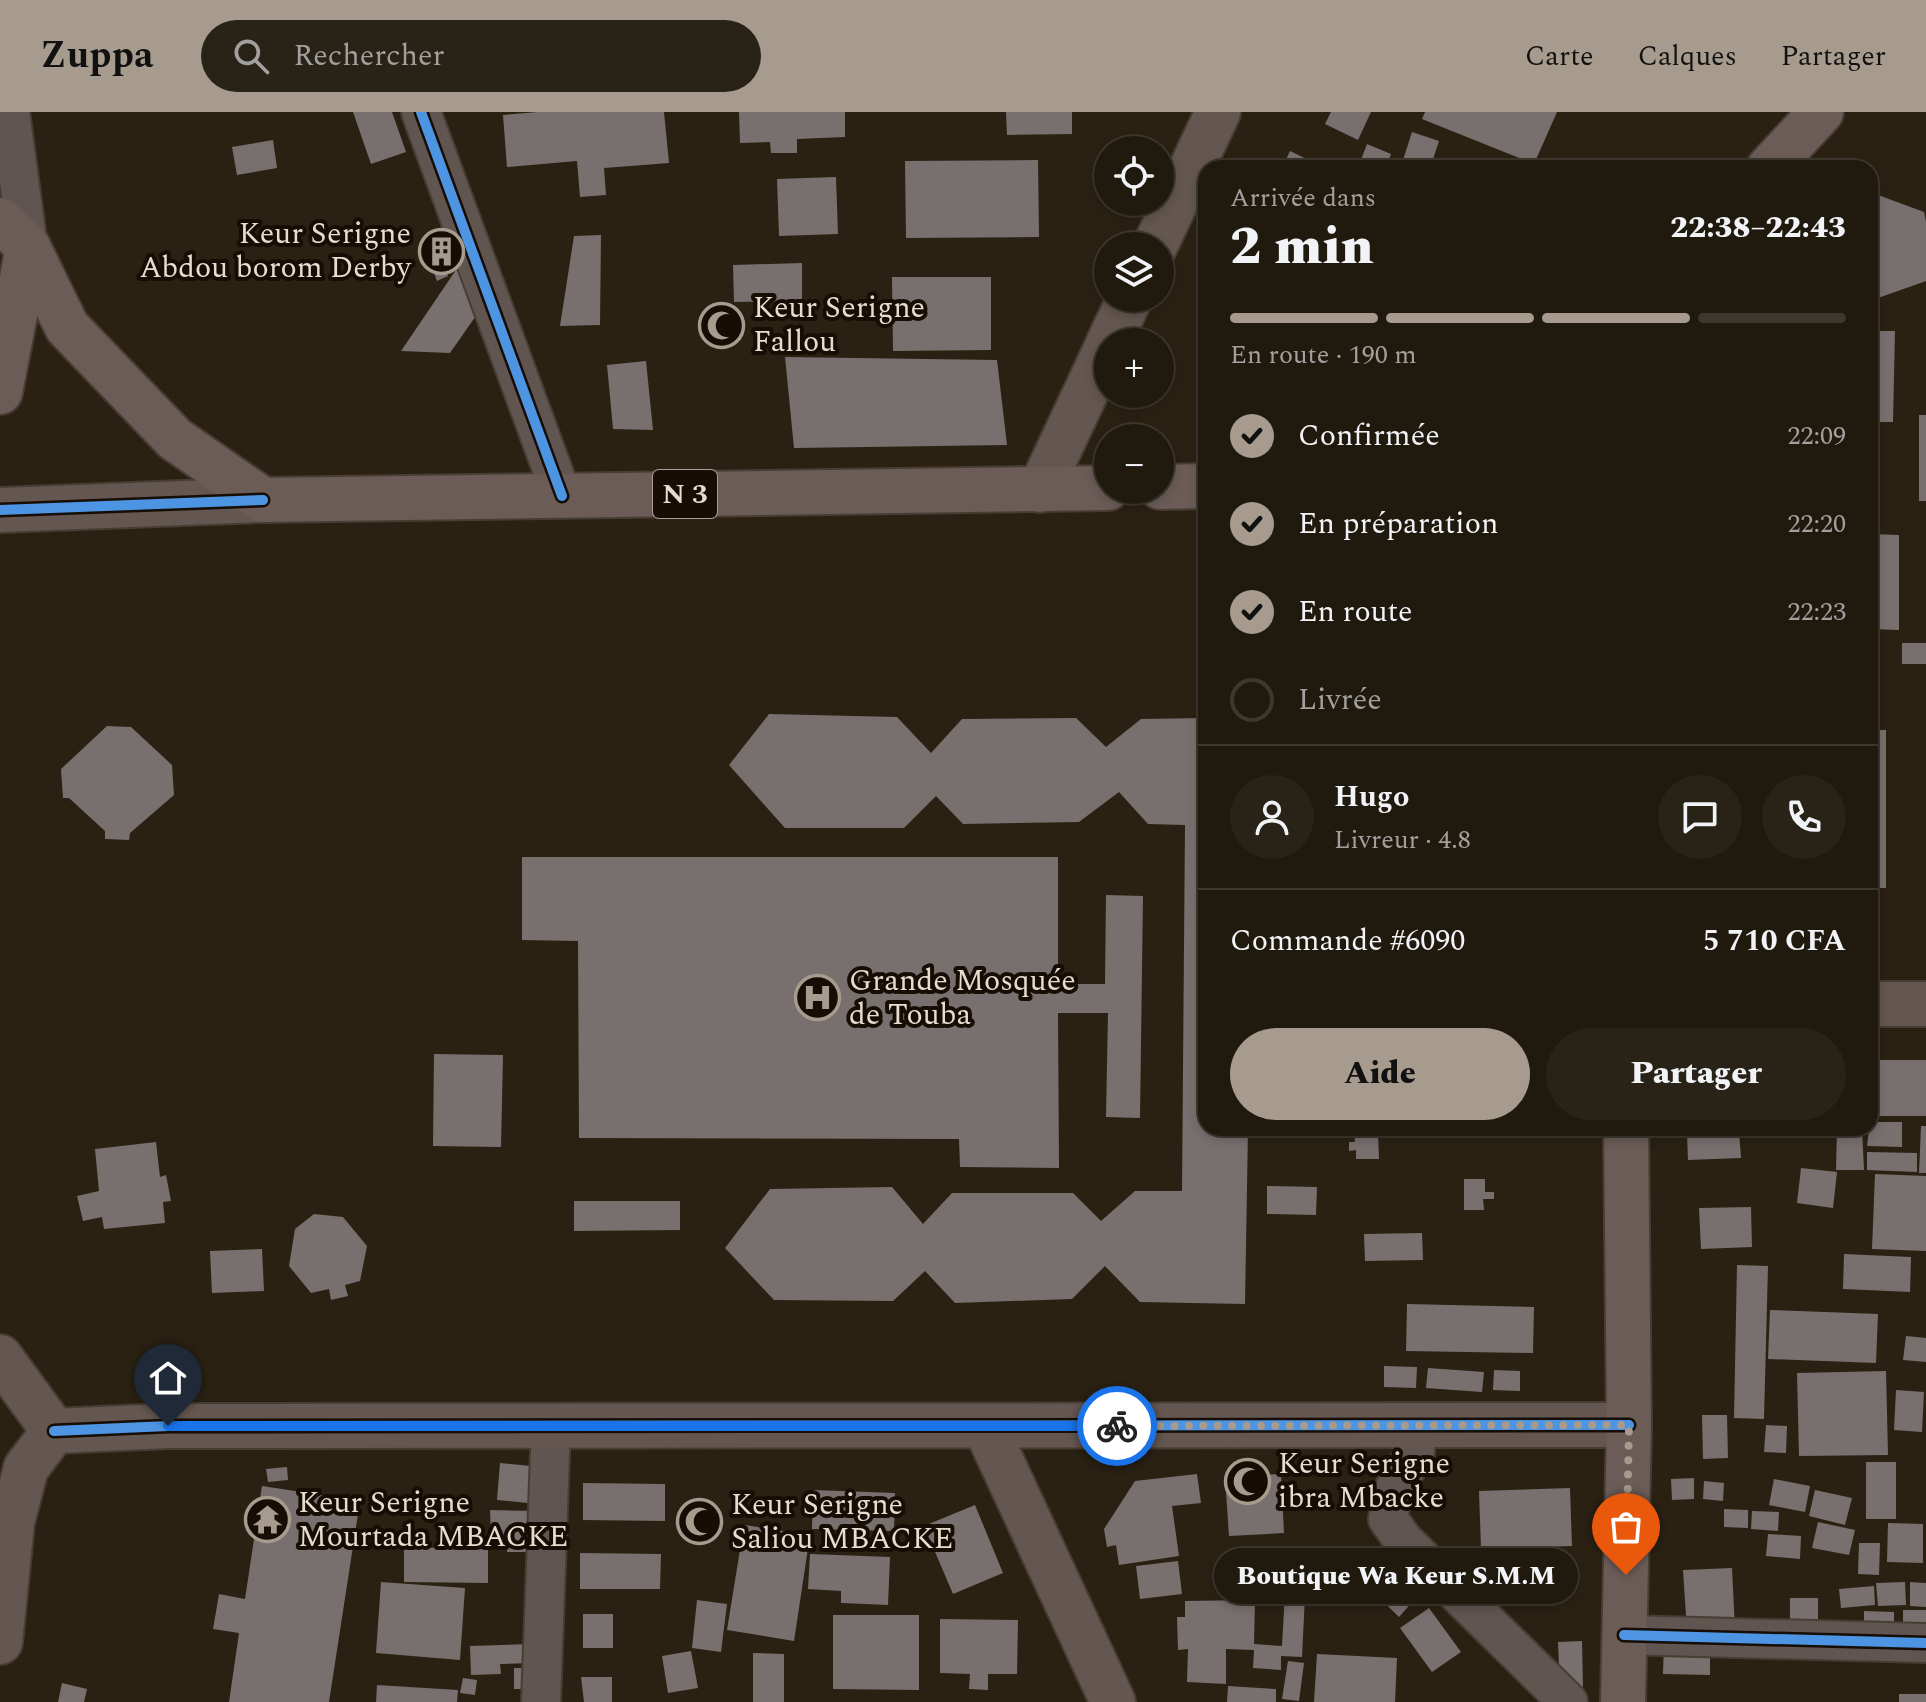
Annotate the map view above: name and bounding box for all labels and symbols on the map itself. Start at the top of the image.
place label: Keur Serigne Abdou borom Derby [139,211,413,291]
building icon: Keur Serigne Abdou borom Derby [418,227,466,275]
place label: Keur Serigne Fallou [753,285,925,365]
mosque icon: Keur Serigne Fallou [698,301,746,349]
road number: N 3 [653,470,717,518]
place label: Grande Mosquée de Touba [849,958,1076,1038]
hospital icon: Grande Mosquée de Touba [794,974,842,1022]
pin [134,1344,202,1426]
courier [1077,1386,1157,1466]
place label: Keur Serigne ibra Mbacke [1278,1441,1450,1521]
mosque icon: Keur Serigne ibra Mbacke [1223,1457,1271,1505]
place label: Keur Serigne Mourtada MBACKE [298,1480,568,1560]
place label: Keur Serigne Saliou MBACKE [731,1482,953,1562]
pin [1592,1493,1660,1575]
temple icon: Keur Serigne Mourtada MBACKE [243,1496,291,1544]
mosque icon: Keur Serigne Saliou MBACKE [676,1498,724,1546]
callout: Boutique Wa Keur S.M.M [1214,1547,1578,1603]

